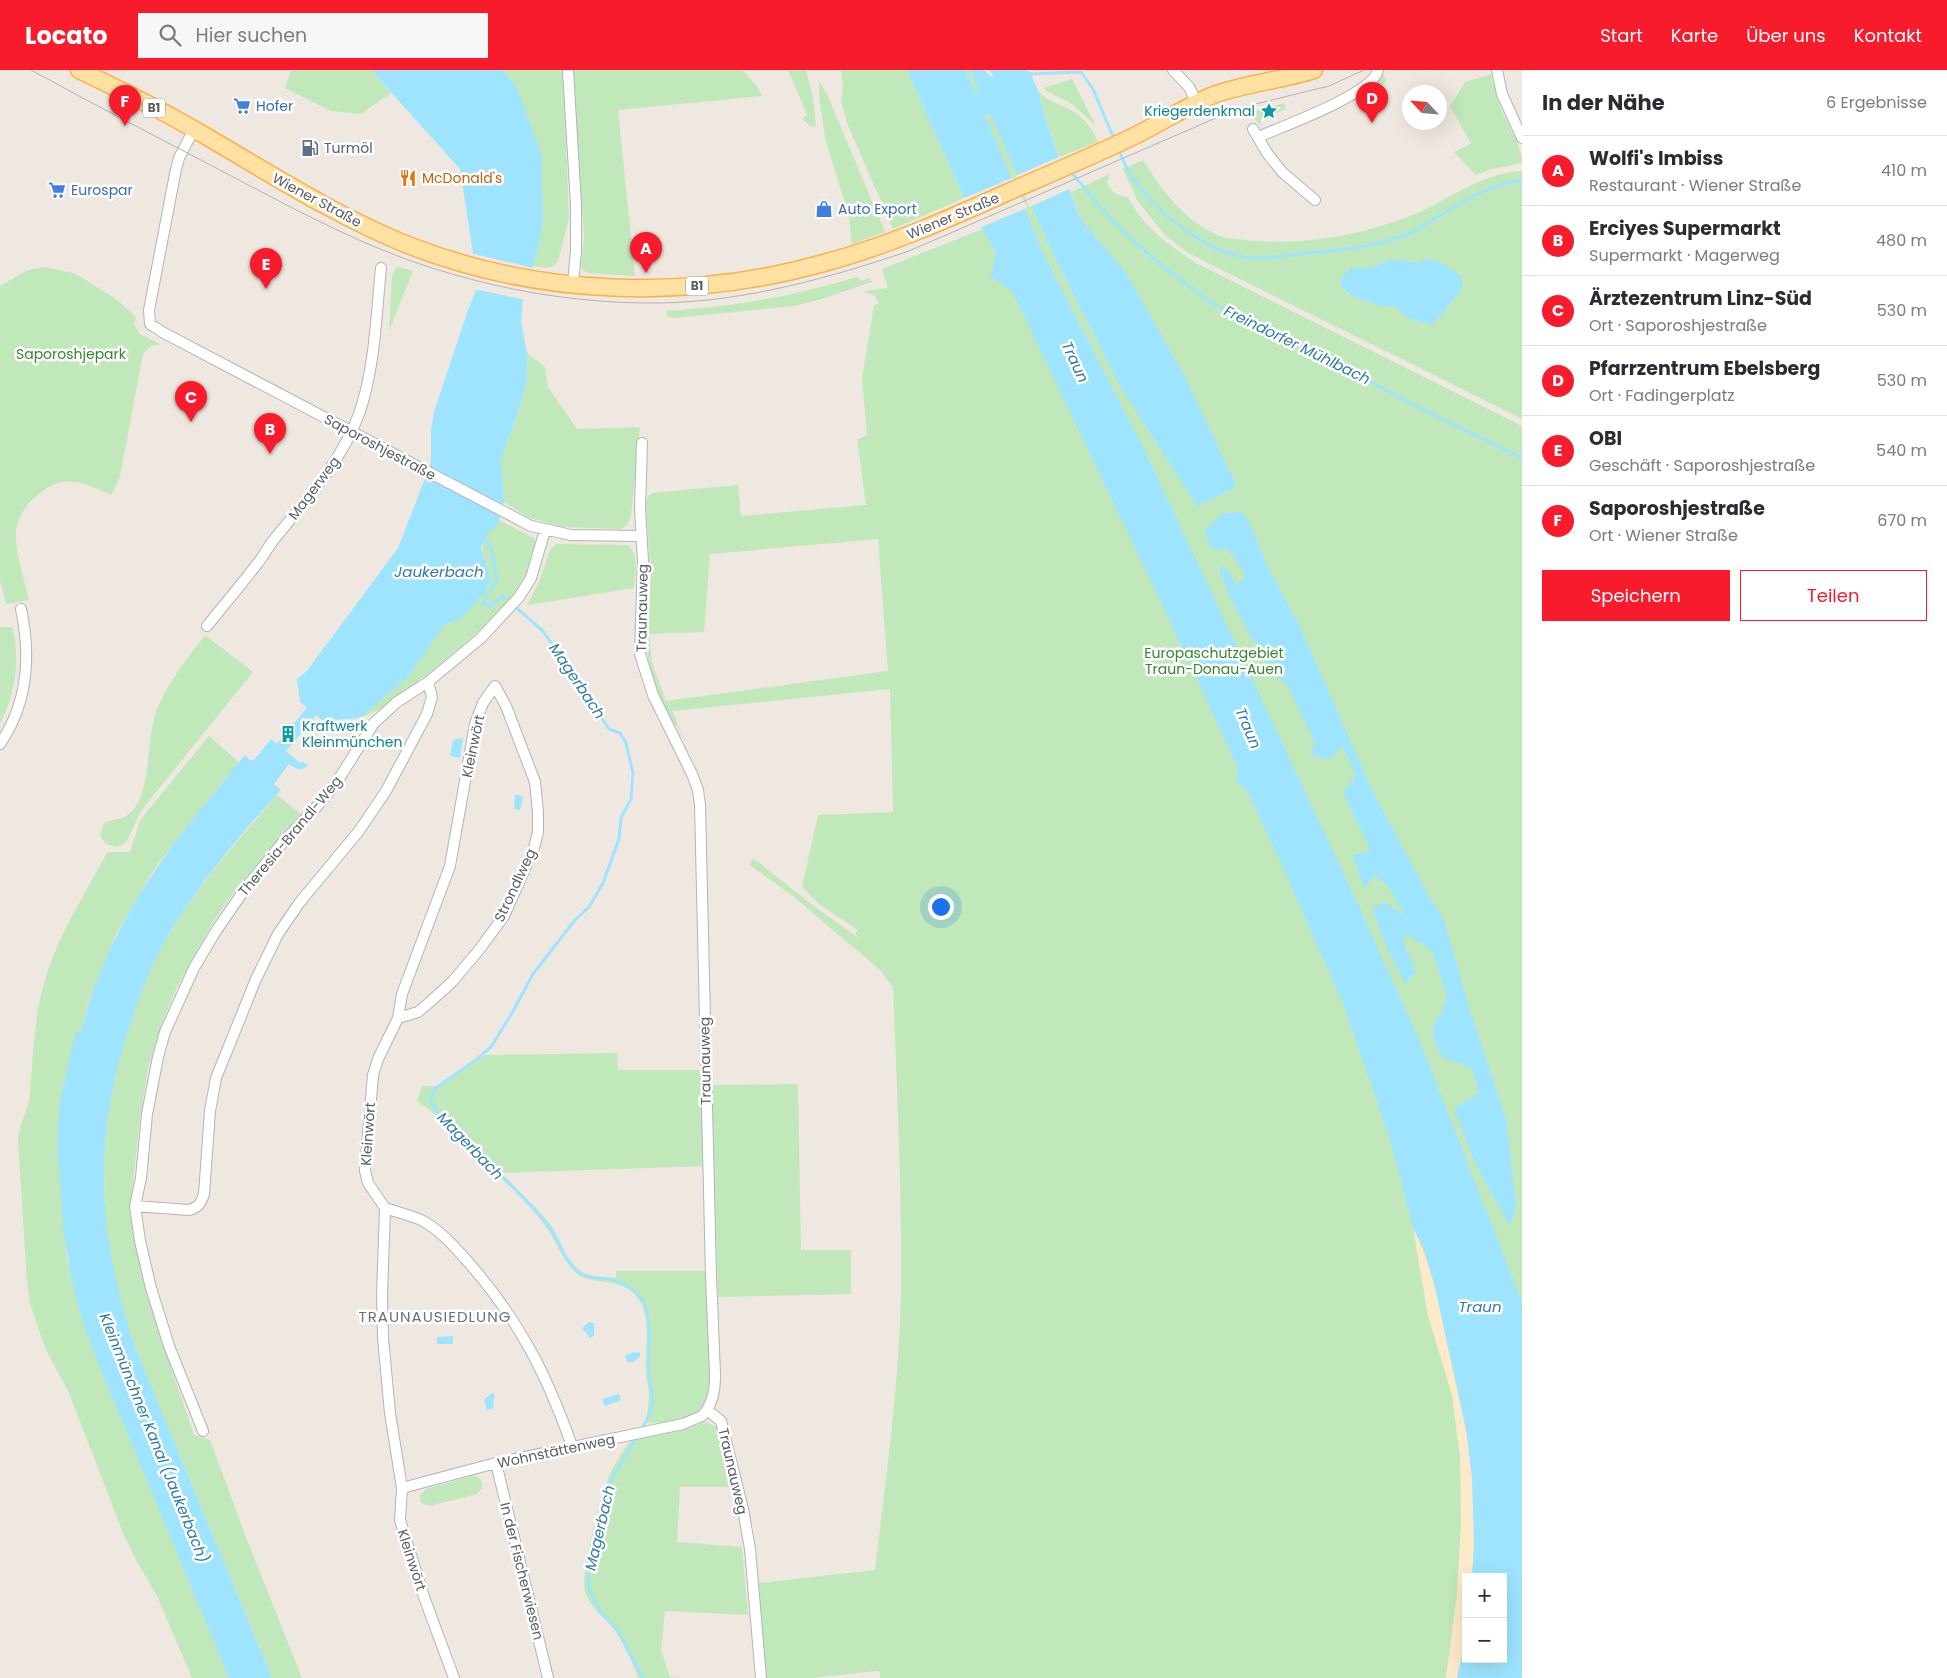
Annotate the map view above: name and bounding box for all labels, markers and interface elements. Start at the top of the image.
search box [138,13,488,58]
text: Locato [25,19,108,52]
icon: search [156,21,184,49]
text: Hier suchen [196,22,307,49]
text: Start [1600,23,1643,48]
text: Karte [1671,23,1718,48]
text: Über uns [1746,23,1826,48]
text: Kontakt [1854,23,1922,48]
pin: D [1356,82,1388,123]
pin: F [109,85,141,126]
north arrow [1402,85,1447,130]
text: In der Nähe [1542,88,1665,117]
text: 6 Ergebnisse [1826,91,1927,114]
supermarket icon: Hofer [232,96,252,116]
place label: Hofer [256,96,293,116]
road number: B1 [143,98,165,118]
place label: Kriegerdenkmal [1144,101,1255,121]
place icon: Kriegerdenkmal [1259,101,1279,121]
fuel station icon: Turmöl [300,138,320,158]
place label: Turmöl [324,138,373,158]
text: Wolfi's Imbiss [1589,145,1723,172]
text: A [1552,159,1564,182]
text: 410 m [1881,159,1927,182]
street label: Wiener Straße [269,168,366,232]
restaurant icon: McDonald's [398,168,418,188]
place label: McDonald's [422,168,502,188]
text: Restaurant · Wiener Straße [1589,174,1801,197]
supermarket icon: Eurospar [47,180,67,200]
place label: Eurospar [71,180,133,200]
street label: Wiener Straße [904,187,1003,244]
shop icon: Auto Export [814,199,834,219]
place label: Auto Export [838,199,917,219]
text: Erciyes Supermarkt [1589,215,1781,242]
text: B [1553,229,1563,252]
text: 480 m [1876,229,1927,252]
pin: A [630,232,662,273]
text: Supermarkt · Magerweg [1589,244,1780,267]
pin: E [250,248,282,289]
road number: B1 [686,277,708,296]
text: Ärztezentrum Linz-Süd [1589,285,1812,312]
text: C [1552,299,1564,322]
text: 530 m [1877,299,1927,322]
water label: Freindorfer Mühlbach [1221,300,1374,389]
text: Ort · Saporoshjestraße [1589,314,1767,337]
water label: Traun [1057,338,1094,386]
park label: Saporoshjepark [16,344,127,364]
text: Pfarrzentrum Ebelsberg [1589,355,1820,382]
text: D [1552,369,1564,392]
text: 530 m [1877,369,1927,392]
pin: C [175,381,207,422]
text: Ort · Fadingerplatz [1589,384,1735,407]
street label: Saporoshjestraße [321,409,440,485]
pin: B [254,413,286,454]
text: OBI [1589,425,1622,452]
text: E [1554,439,1562,462]
text: 540 m [1876,439,1927,462]
street label: Magerweg [284,452,344,524]
text: Geschäft · Saporoshjestraße [1589,454,1815,477]
text: Saporoshjestraße [1589,495,1765,522]
text: F [1554,509,1562,532]
text: 670 m [1877,509,1927,532]
text: Ort · Wiener Straße [1589,524,1738,547]
water label: Jaukerbach [394,561,484,582]
street label: Traunauweg [631,564,653,652]
button: Speichern [1542,570,1730,621]
button: Teilen [1740,570,1927,621]
water label: Magerbach [544,639,610,723]
park label: Europaschutzgebiet Traun-Donau-Auen [1144,643,1284,679]
water label: Traun [1230,704,1267,752]
street label: Kleinwört [457,713,489,779]
place label: Kraftwerk Kleinmünchen [302,716,402,752]
building icon: Kraftwerk Kleinmünchen [278,724,298,744]
street label: Theresia-Brandl-Weg [234,771,346,901]
street label: Strondlweg [489,845,541,925]
your location [928,894,954,920]
street label: Traunauweg [694,1017,716,1105]
street label: Kleinwört [356,1102,380,1166]
water label: Magerbach [433,1107,508,1184]
water label: Traun [1458,1296,1502,1317]
district label: TRAUNAUSIEDLUNG [359,1306,511,1327]
water label: Kleinmünchner Kanal (Jaukerbach) [95,1310,214,1566]
street label: Traunauweg [713,1426,753,1516]
street label: Wohnstättenweg [495,1429,617,1473]
water label: Magerbach [579,1483,620,1573]
street label: In der Fischerwiesen [495,1500,549,1642]
street label: Kleinwört [393,1527,431,1593]
map controls [1462,1573,1507,1663]
button: + [1462,1573,1507,1618]
button: − [1462,1618,1507,1663]

